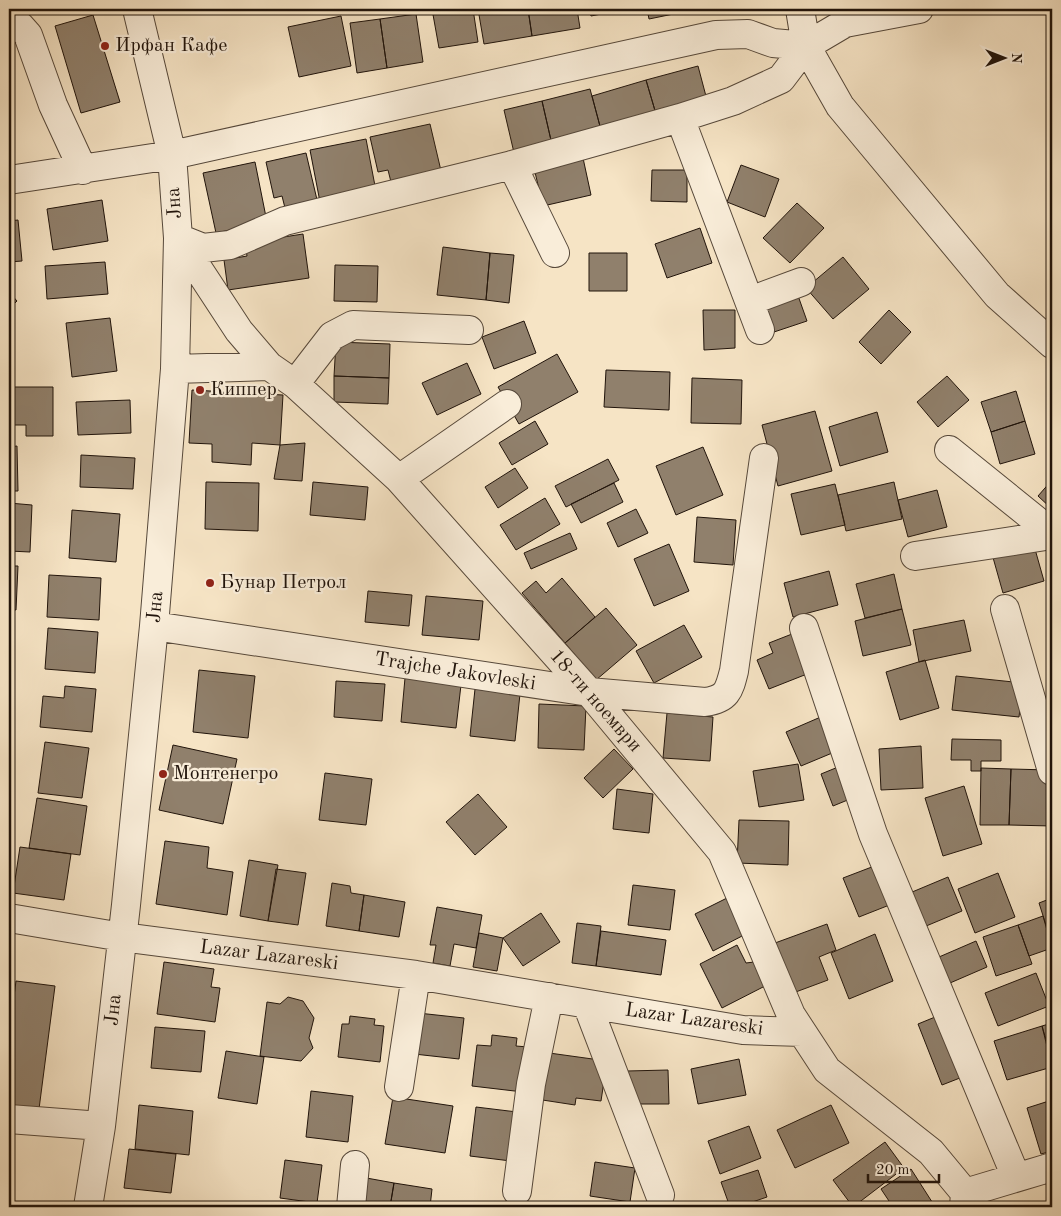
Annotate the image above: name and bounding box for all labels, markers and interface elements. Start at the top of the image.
north arrow [978,32,1028,82]
place label: Ирфан Кафе [115,36,227,56]
marker: Ирфан Кафе [99,40,111,52]
text: N [1009,53,1023,64]
street label: Јна [164,186,186,219]
place label: Киппер [210,380,277,400]
marker: Киппер [194,384,206,396]
place label: Бунар Петрол [220,573,346,593]
marker: Бунар Петрол [204,577,216,589]
street label: Јна [145,590,167,624]
street label: 18-ти ноември [545,646,645,756]
street label: Trajche Jakovleski [373,649,537,695]
place label: Монтенегро [173,764,278,784]
marker: Монтенегро [157,768,169,780]
street label: Lazar Lazareski [198,938,340,974]
street label: Јна [102,993,126,1027]
street label: Lazar Lazareski [623,1000,765,1040]
scale bar [868,1151,940,1183]
text: 20 m [876,1163,910,1178]

